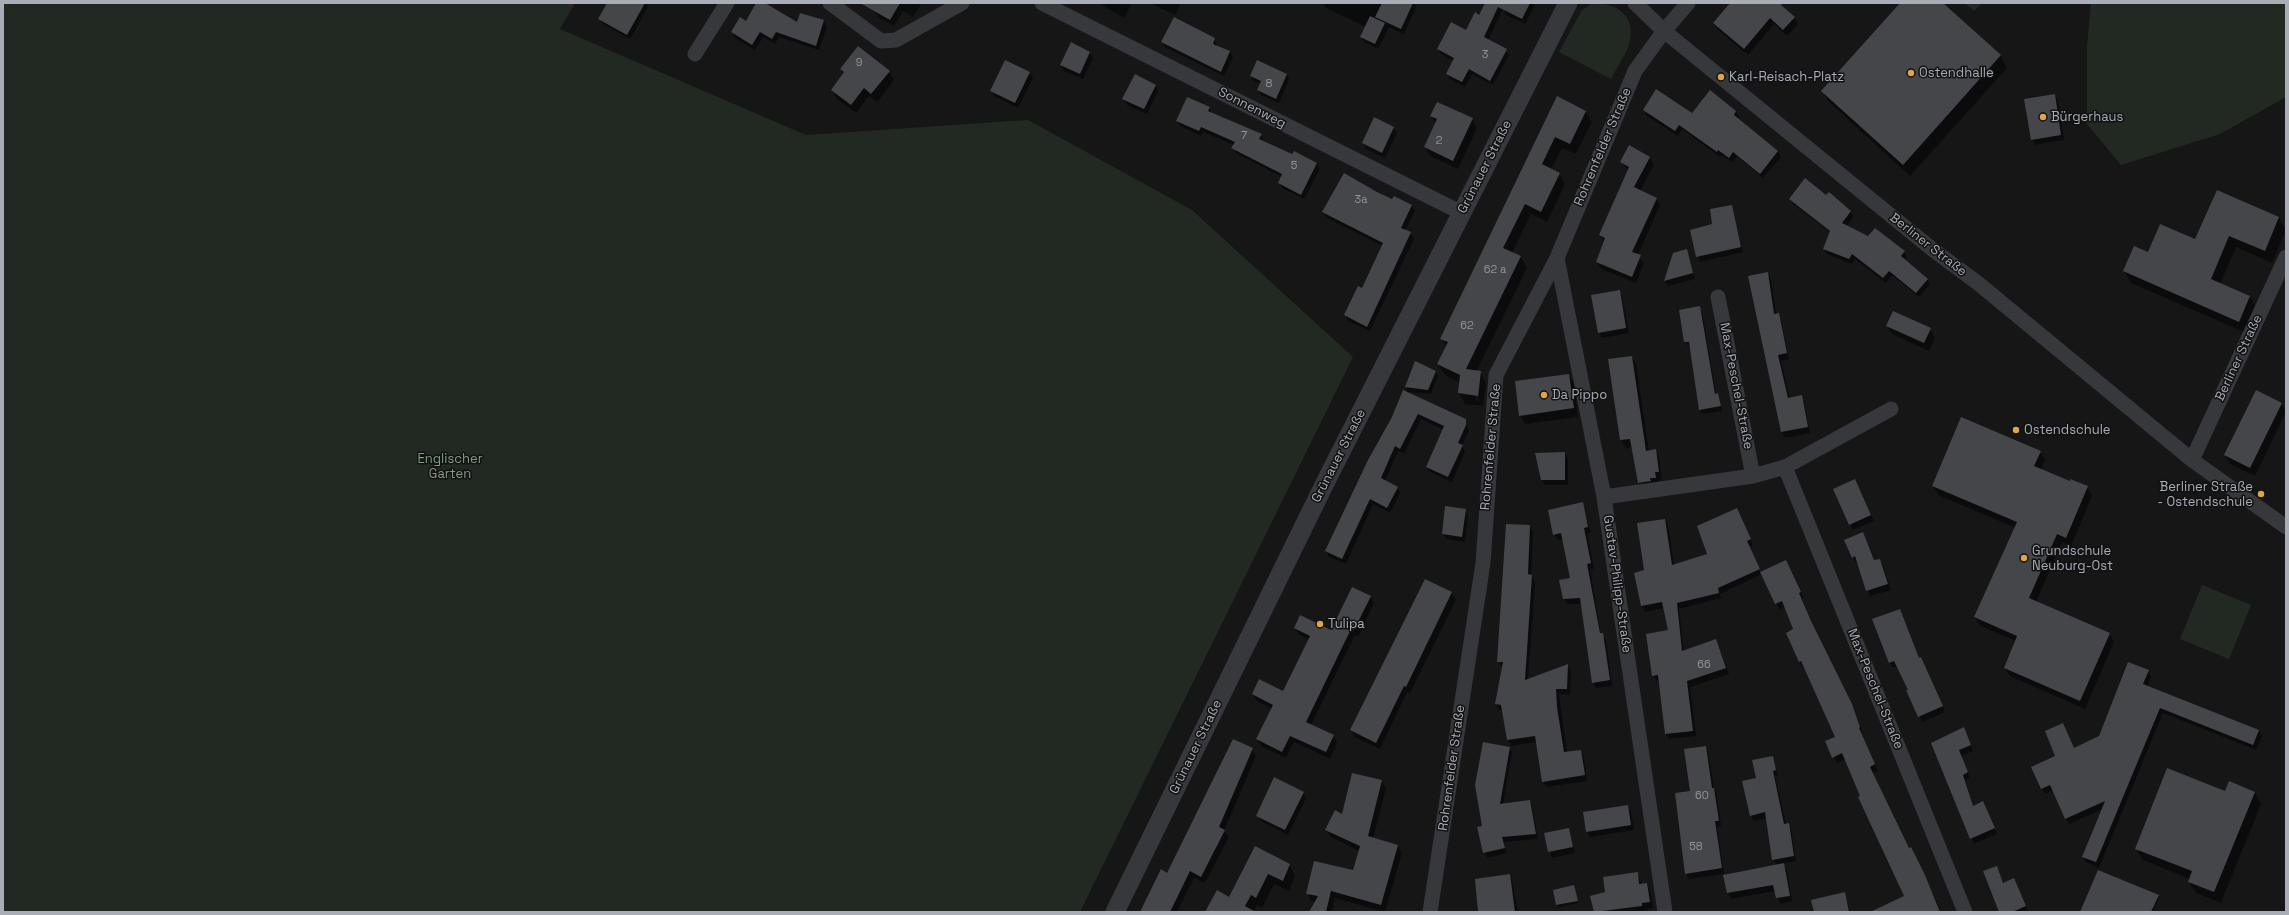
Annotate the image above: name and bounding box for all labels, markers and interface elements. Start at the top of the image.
house number: 3 [1482,48,1488,62]
house number: 9 [856,56,862,70]
place label: Ostendhalle [1919,65,1994,81]
marker: Ostendhalle [1906,68,1916,78]
place label: Karl-Reisach-Platz [1729,69,1844,85]
marker: Karl-Reisach-Platz [1716,72,1726,82]
house number: 8 [1266,77,1272,91]
street label: Sonnenweg [1216,84,1288,132]
street label: Rohrenfelder Straße [1571,86,1635,208]
place label: Bürgerhaus [2051,109,2123,125]
marker: Bürgerhaus [2038,112,2048,122]
street label: Grünauer Straße [1455,118,1515,216]
house number: 7 [1241,129,1247,143]
house number: 2 [1436,134,1442,148]
house number: 5 [1291,159,1297,173]
house number: 3a [1355,193,1367,207]
street label: Berliner Straße [1886,210,1970,280]
house number: 62 a [1484,263,1506,277]
street label: Berliner Straße [2212,312,2266,404]
house number: 62 [1460,319,1474,333]
street label: Max-Peschel-Straße [1716,321,1756,451]
street label: Rohrenfelder Straße [1478,383,1504,511]
place label: Da Pippo [1552,387,1607,403]
marker: Da Pippo [1539,390,1549,400]
street label: Grünauer Straße [1309,407,1369,505]
place label: Ostendschule [2024,422,2111,438]
marker: Ostendschule [2011,425,2021,435]
park label: Englischer Garten [417,451,483,482]
place label: Berliner Straße - Ostendschule [2157,479,2253,510]
marker: Berliner Straße - Ostendschule [2256,489,2266,499]
street label: Gustav-Philipp-Straße [1600,514,1634,654]
place label: Grundschule Neuburg-Ost [2032,543,2113,574]
marker: Grundschule Neuburg-Ost [2019,553,2029,563]
place label: Tulipa [1328,616,1365,632]
marker: Tulipa [1315,619,1325,629]
street label: Max-Peschel-Straße [1844,627,1906,751]
house number: 66 [1697,658,1711,672]
street label: Grünauer Straße [1167,697,1225,797]
street label: Rohrenfelder Straße [1435,704,1469,832]
house number: 60 [1695,789,1709,803]
house number: 58 [1689,840,1703,854]

